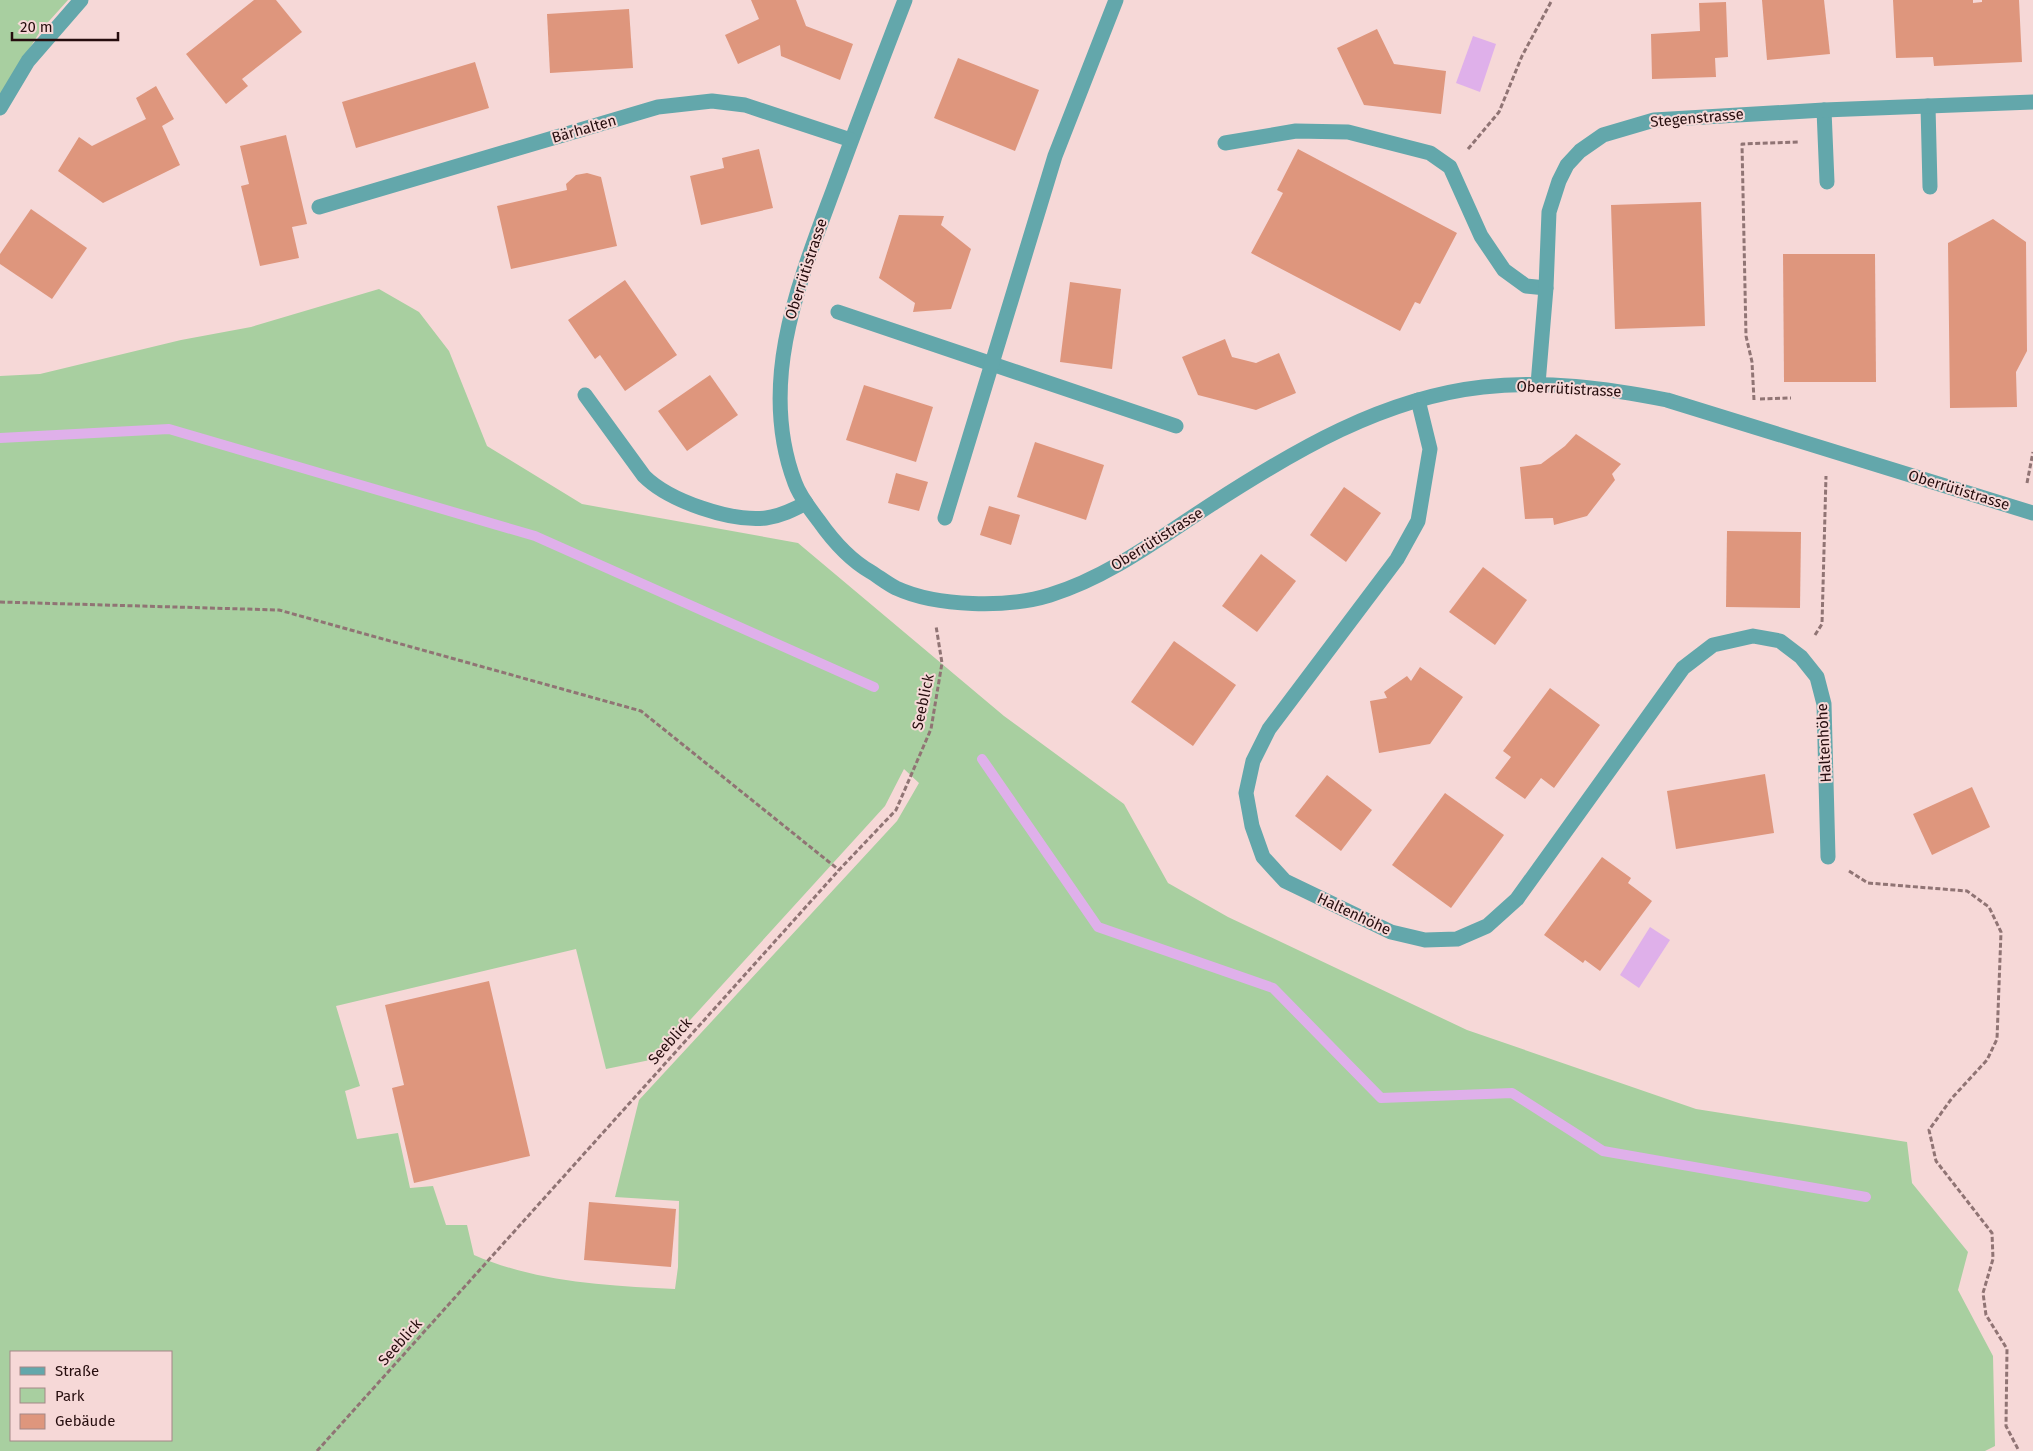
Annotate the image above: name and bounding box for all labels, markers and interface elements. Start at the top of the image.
scale bar [12,10,119,42]
text: 20 m [20,18,53,36]
street label: Stegenstrasse [1649,105,1745,131]
street label: Bärhalten [550,111,618,147]
street label: Oberrütistrasse [781,216,831,322]
street label: Oberrütistrasse [1516,377,1622,401]
street label: Oberrütistrasse [1906,466,2012,514]
street label: Oberrütistrasse [1108,504,1206,574]
street label: Seeblick [908,672,938,732]
street label: Haltenhöhe [1813,703,1835,783]
street label: Haltenhöhe [1314,889,1394,939]
street label: Seeblick [644,1014,696,1068]
street label: Seeblick [374,1315,426,1369]
legend [10,1351,172,1441]
text: Straße [55,1362,99,1380]
text: Park [55,1387,85,1405]
text: Gebäude [55,1412,115,1430]

